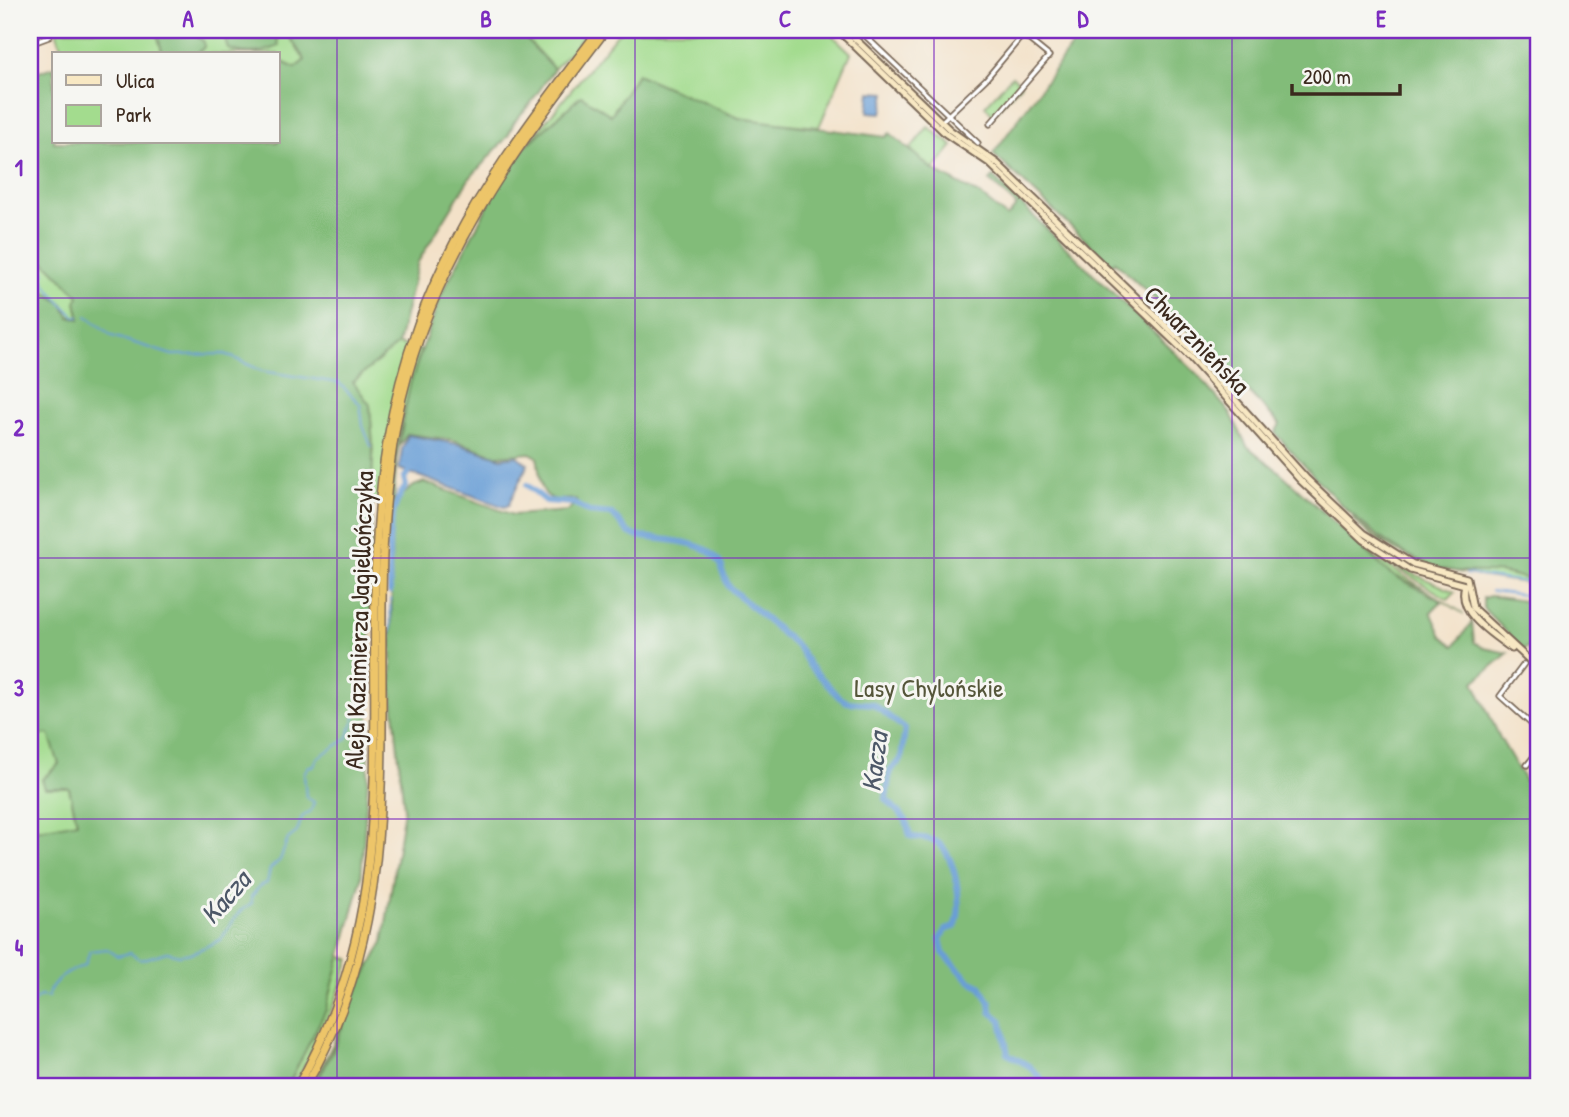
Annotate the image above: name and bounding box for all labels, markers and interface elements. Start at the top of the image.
text: A [182,3,194,34]
text: B [480,3,492,34]
text: C [779,3,791,34]
text: D [1078,3,1090,34]
text: E [1376,3,1387,34]
legend [52,52,280,144]
scale bar [1292,52,1401,96]
text: 200 m [1303,62,1351,91]
text: Ulica [116,66,154,95]
text: Park [116,100,151,129]
text: 1 [15,152,23,183]
street label: Chwarznieńska [1136,277,1258,402]
text: 2 [14,412,25,443]
street label: Aleja Kazimierza Jagiellończyka [336,470,381,770]
park label: Lasy Chylońskie [854,670,1004,705]
text: 3 [14,672,24,703]
water label: Kacza [852,727,897,794]
water label: Kacza [191,860,261,932]
text: 4 [15,932,24,963]

